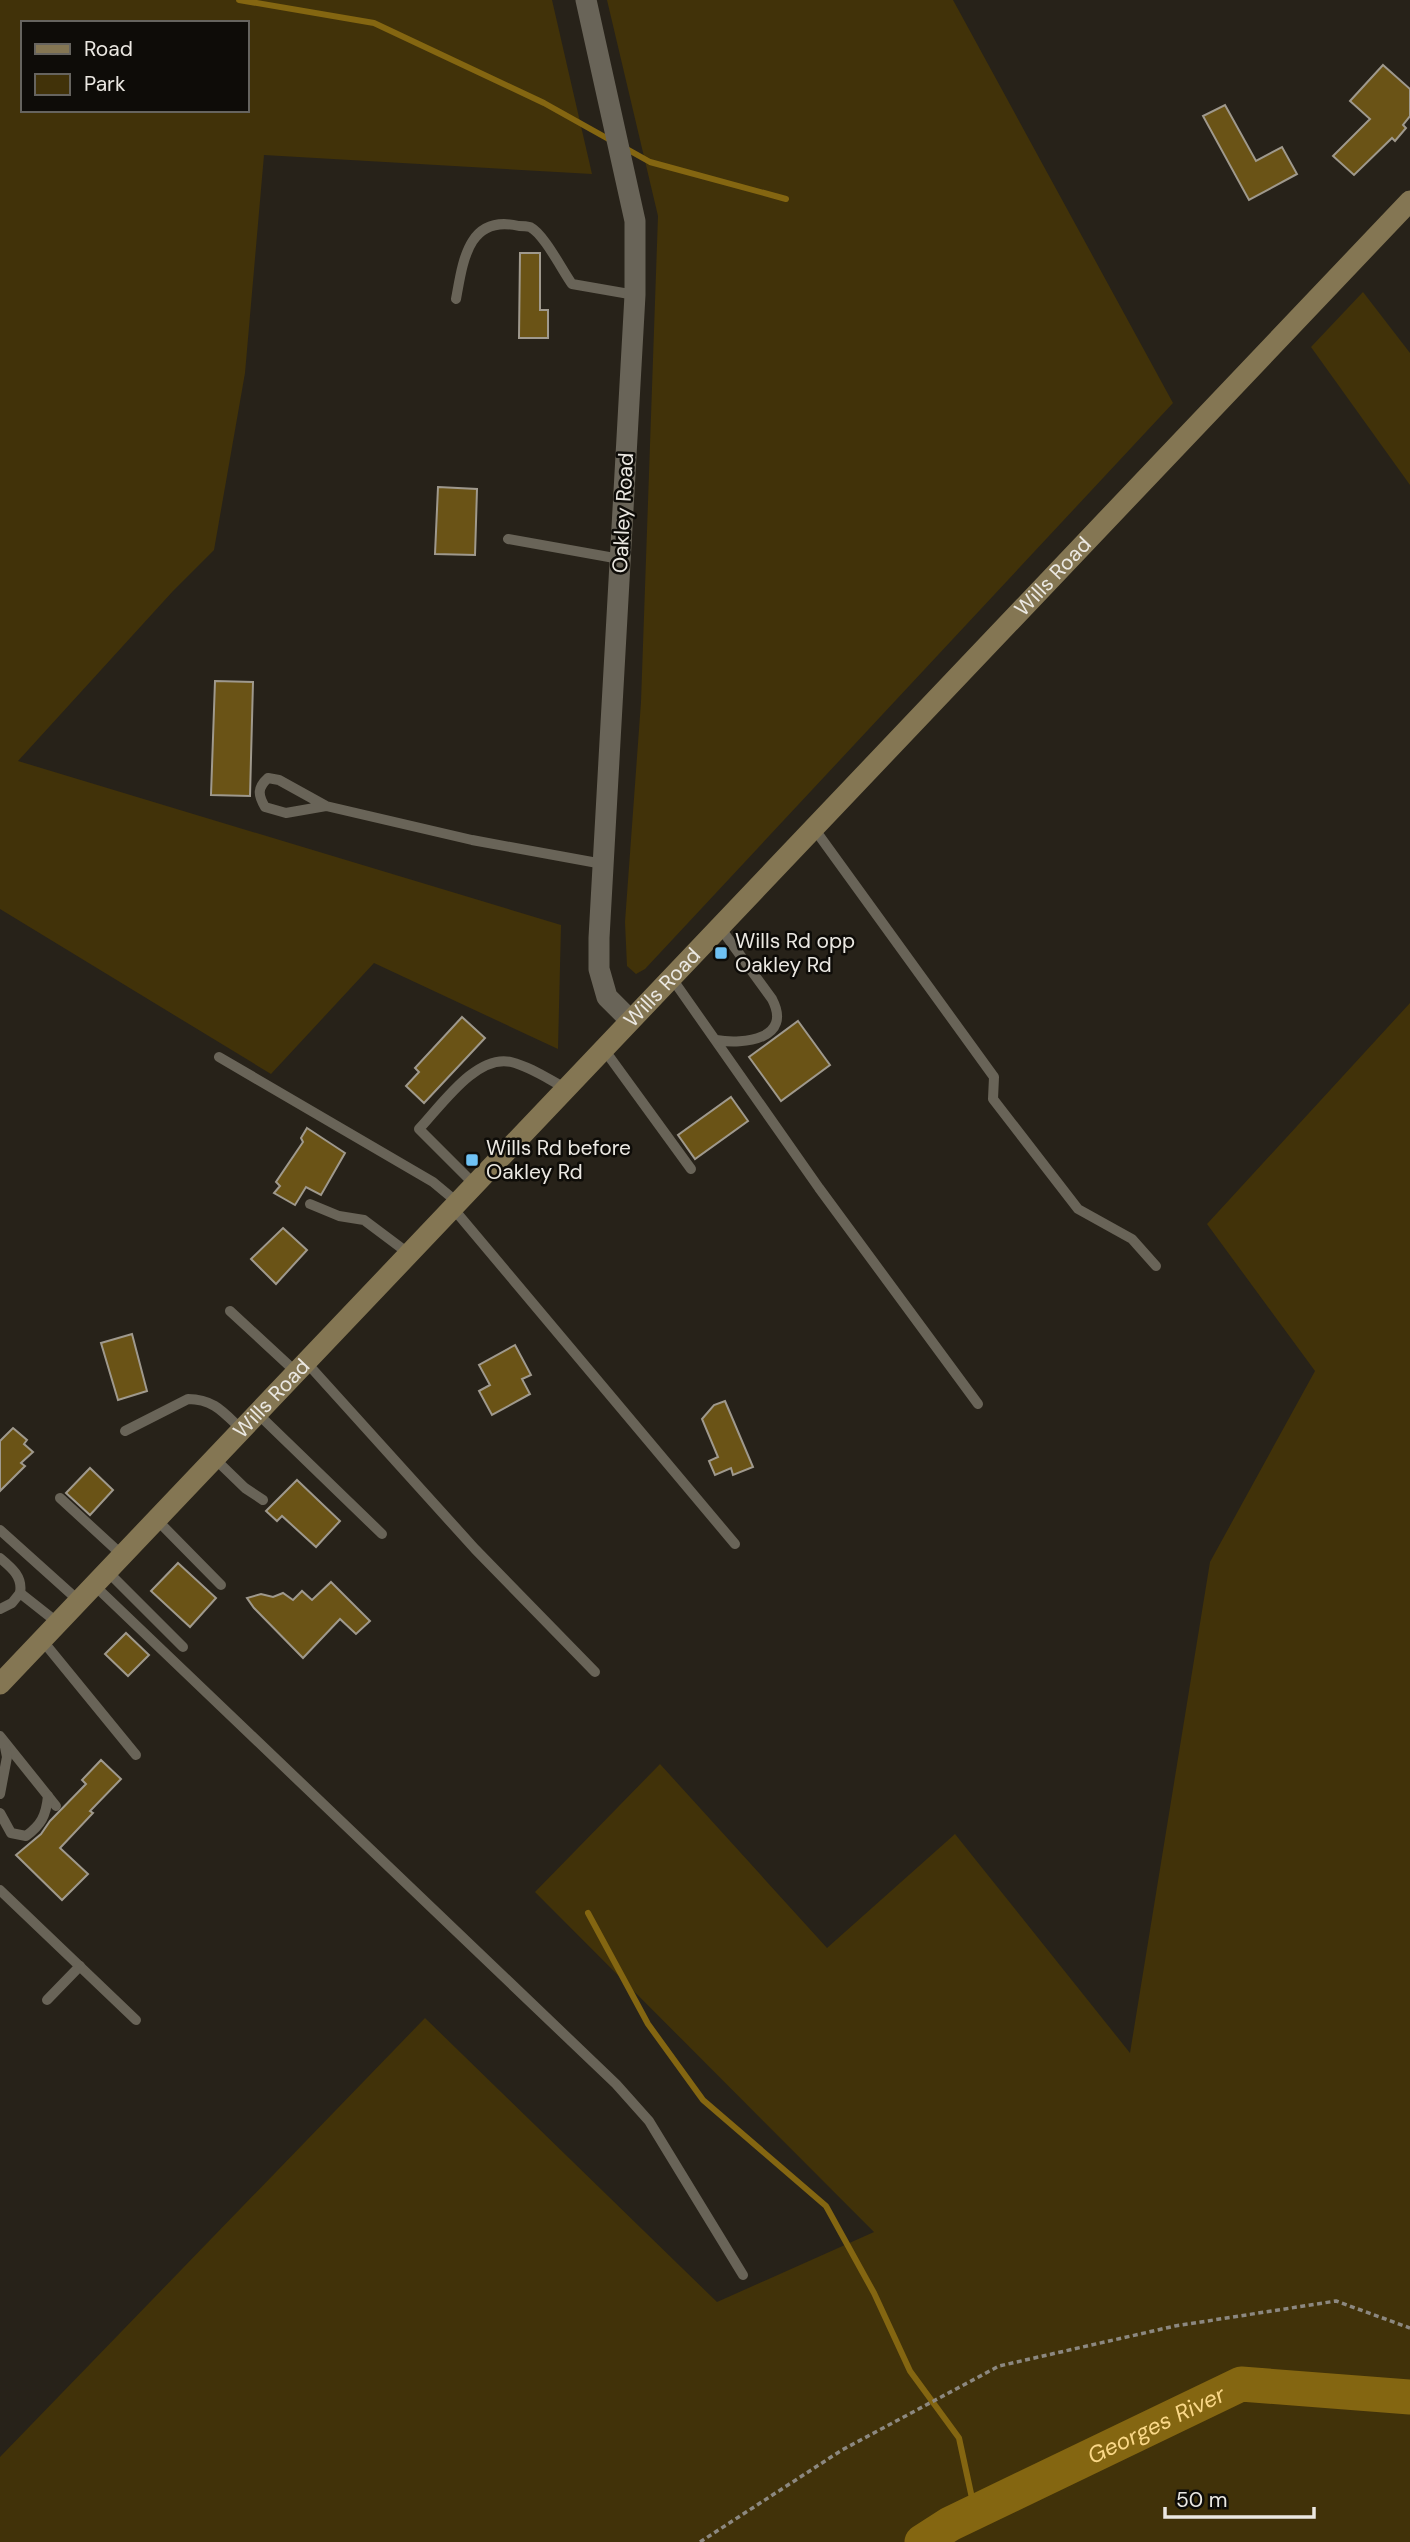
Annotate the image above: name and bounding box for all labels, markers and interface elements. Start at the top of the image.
legend [21,21,248,112]
text: Road [84,35,133,63]
text: Park [84,70,126,98]
street label: Oakley Road [606,452,640,574]
street label: Wills Road [1008,531,1097,622]
place label: Wills Rd opp Oakley Rd [735,927,855,979]
street label: Wills Road [618,942,707,1033]
marker: Wills Rd opp Oakley Rd [713,945,729,961]
place label: Wills Rd before Oakley Rd [486,1134,631,1186]
marker: Wills Rd before Oakley Rd [464,1152,480,1168]
street label: Wills Road [227,1353,316,1444]
water label: Georges River [1082,2378,1231,2471]
scale bar [1165,2476,1314,2520]
text: 50 m [1176,2486,1227,2514]

